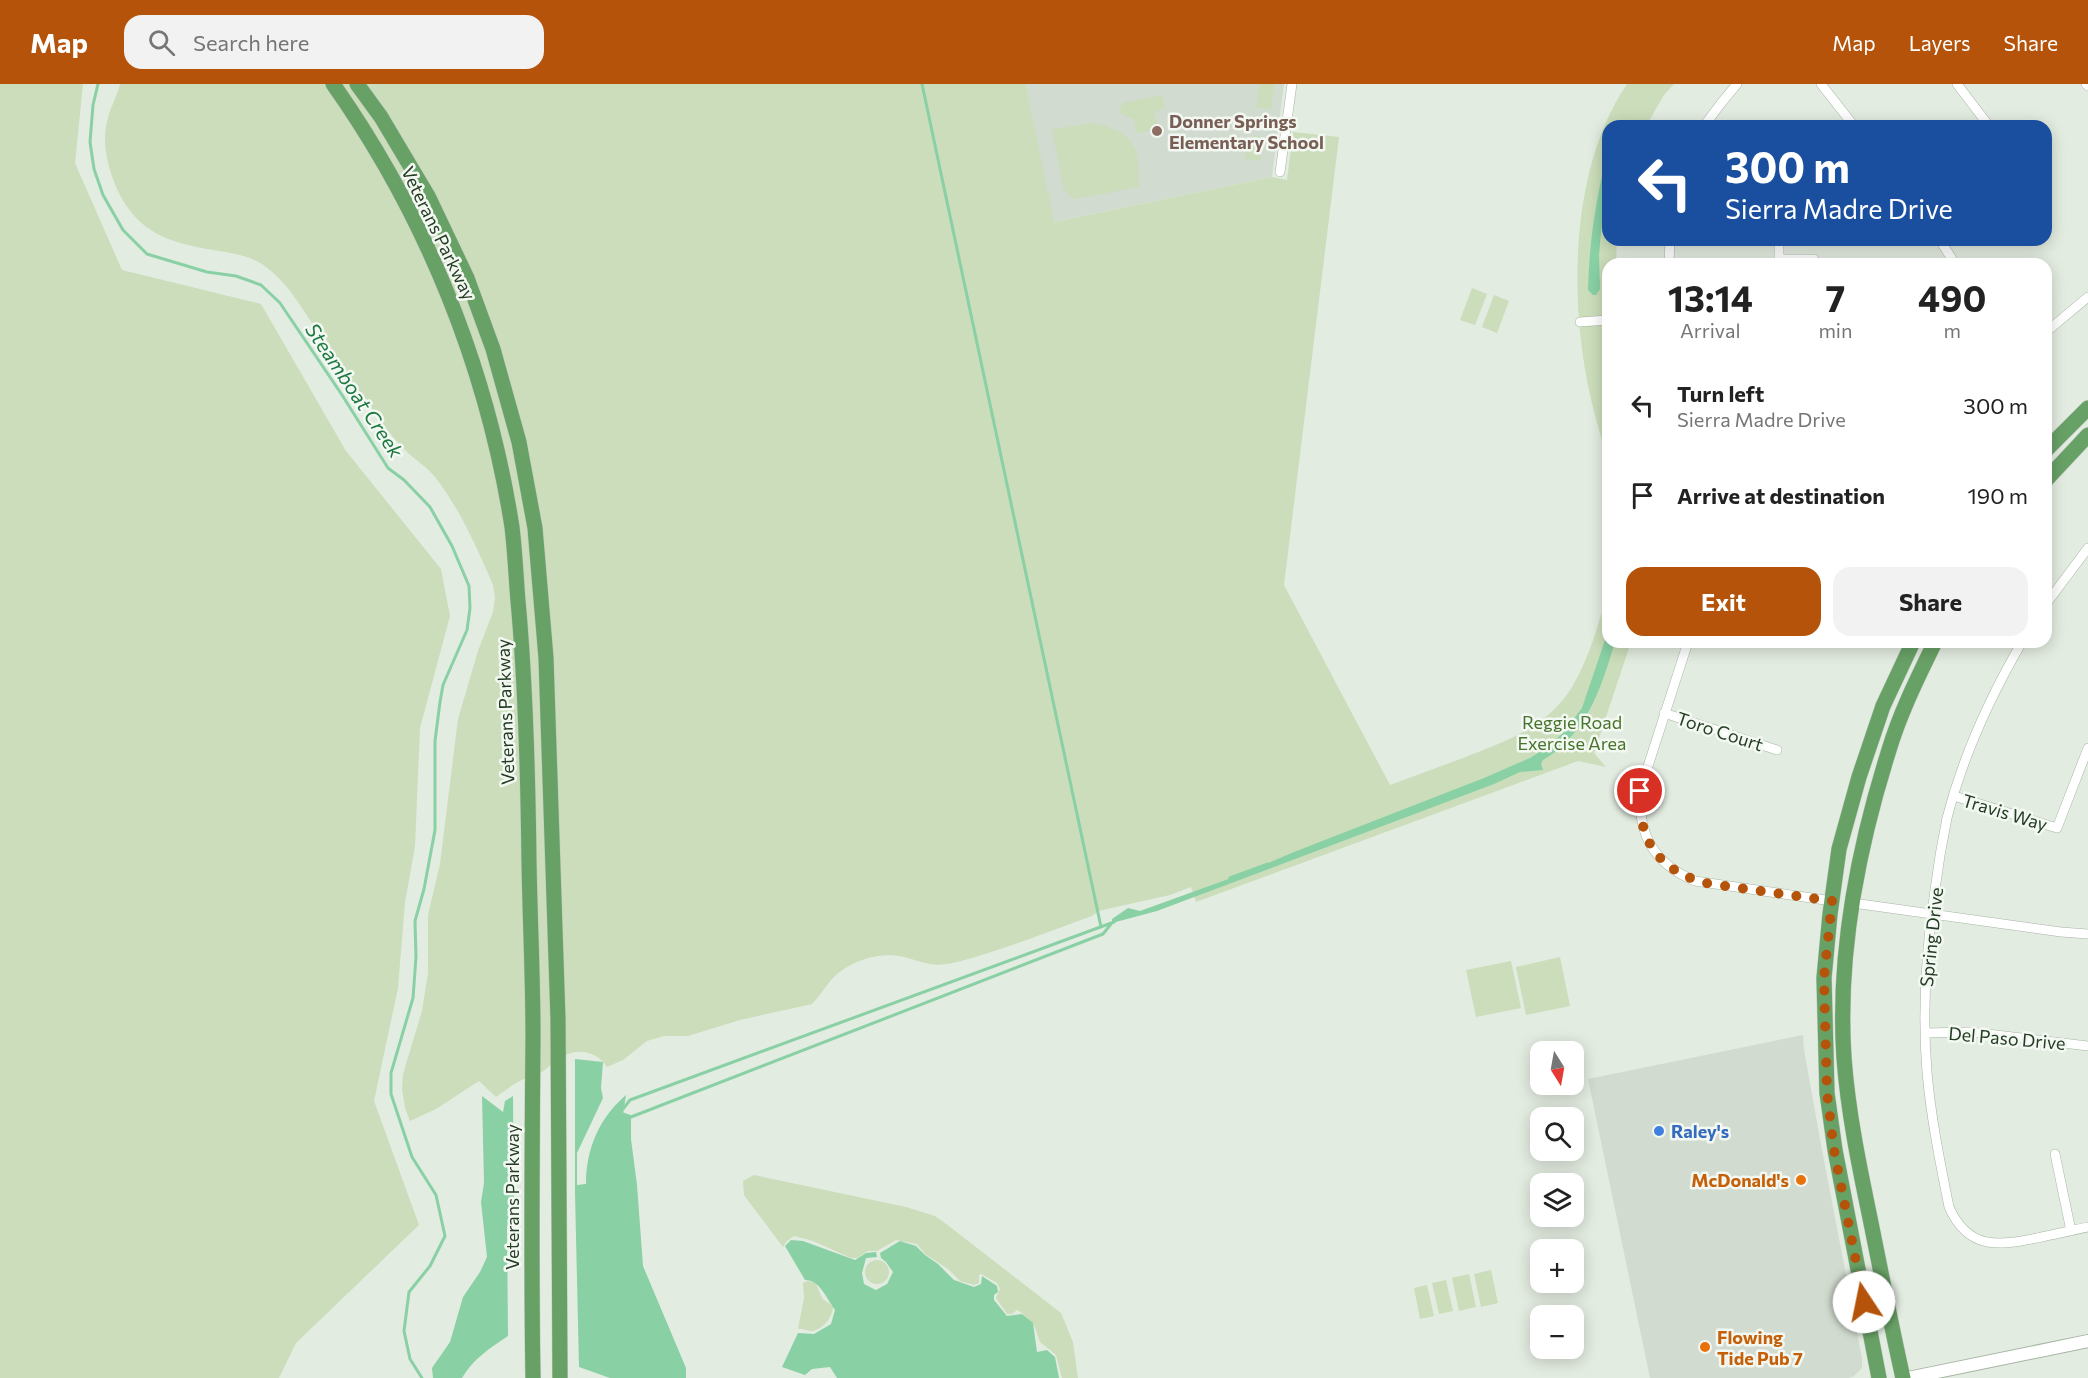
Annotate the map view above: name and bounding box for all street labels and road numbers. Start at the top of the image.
street label: Veterans Parkway [397,163,481,303]
street label: Veterans Parkway [491,639,519,785]
street label: Toro Court [1674,707,1766,755]
street label: Travis Way [1960,789,2050,835]
street label: Spring Drive [1915,886,1947,988]
street label: Del Paso Drive [1948,1022,2066,1054]
street label: Veterans Parkway [501,1124,523,1270]

